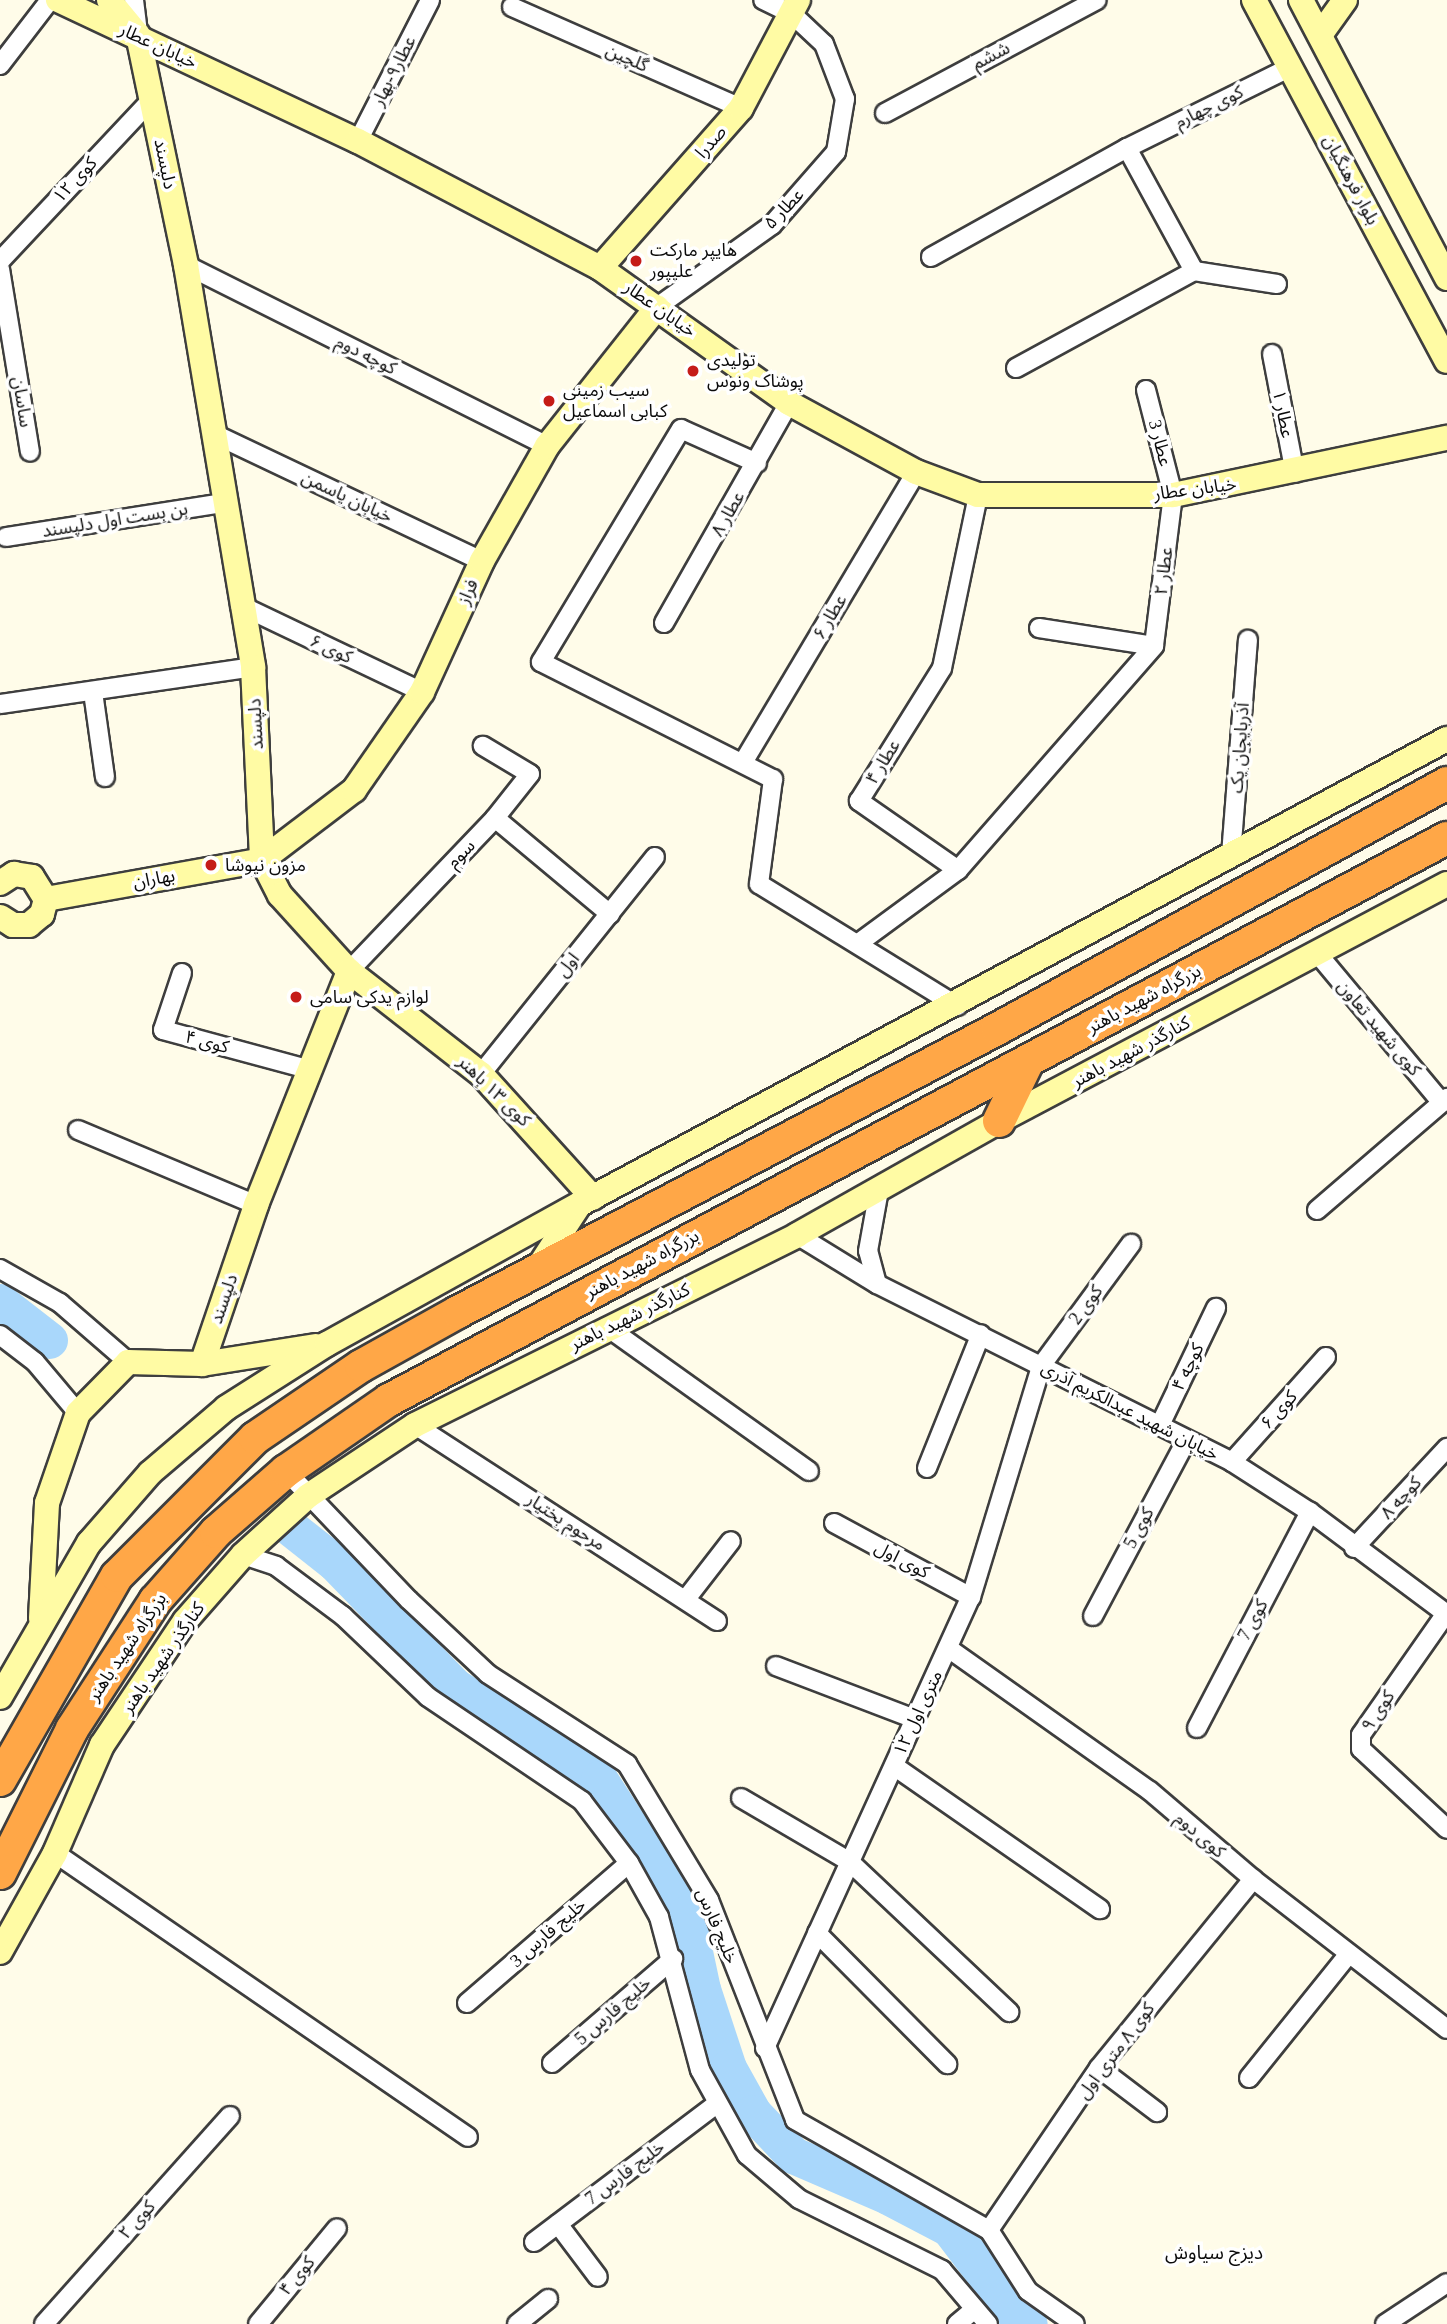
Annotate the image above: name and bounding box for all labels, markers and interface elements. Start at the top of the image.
street label: خیابان عطار [116,19,200,73]
street label: عطار۹-بهار [367,32,421,110]
street label: ششم [968,37,1014,75]
street label: گلچین [602,39,652,77]
street label: کوی چهارم [1171,81,1247,133]
street label: صدرا [691,121,731,163]
street label: بلوار فرهنگیان [1318,131,1384,229]
street label: دلپسند [149,137,181,191]
street label: کوی ۱۲ [48,153,102,207]
street label: عطار ۵ [759,184,809,234]
place label: هایپر مارکت علیپور [650,240,737,282]
marker: هایپر مارکت علیپور [628,253,644,269]
street label: خیابان عطار [620,276,700,342]
street label: کوچه دوم [332,331,400,379]
place label: تولیدی پوشاک ونوس [707,350,804,392]
marker: تولیدی پوشاک ونوس [685,363,701,379]
street label: ساسان [7,375,37,429]
place label: سیب زمینی کبابی اسماعیل [563,380,667,422]
street label: عطار ۱ [1268,388,1298,440]
marker: سیب زمینی کبابی اسماعیل [541,393,557,409]
street label: عطار 3 [1144,417,1176,469]
street label: خیابان یاسمن [298,467,396,527]
street label: خیابان عطار [1152,473,1238,505]
street label: عطار ۸ [707,488,749,540]
street label: بن بست اول دلپسند [41,498,189,542]
street label: عطار ۲ [1150,546,1178,596]
street label: فراز [453,576,483,608]
street label: عطار ۶ [808,591,852,643]
street label: کوی ۶ [306,630,356,668]
street label: دلپسند [244,698,268,750]
street label: آذربایجان یک [1226,702,1254,794]
street label: عطار ۴ [861,736,905,788]
street label: سوم [442,835,480,873]
place label: مزون نیوشا [225,854,306,876]
marker: مزون نیوشا [203,857,219,873]
street label: بهاران [131,865,177,893]
street label: اول [552,949,584,981]
street label: بزرگراه شهید باهنر [1083,960,1205,1038]
street label: کوی شهید تعاون [1333,976,1425,1080]
place label: لوازم یدکی سامی [310,986,429,1008]
marker: لوازم یدکی سامی [288,989,304,1005]
street label: کنارگذر شهید باهنر [1068,1012,1194,1092]
street label: کوی ۴ [183,1026,231,1058]
street label: کوی ۱۳ باهنر [453,1051,535,1131]
street label: بزرگراه شهید باهنر [581,1225,703,1303]
street label: دلپسند [205,1271,243,1327]
street label: کنارگذر شهید باهنر [567,1279,693,1355]
street label: کوی 2 [1065,1281,1107,1329]
street label: کوچه ۴ [1167,1340,1209,1394]
street label: خیابان شهید عبدالکریم آذری [1038,1357,1222,1465]
street label: کوی ۶ [1256,1386,1302,1434]
street label: کوچه ۸ [1376,1472,1426,1524]
street label: مرحوم بختیار [522,1489,610,1555]
street label: کوی 5 [1119,1504,1159,1552]
street label: کوی اول [871,1537,933,1583]
street label: بزرگراه شهید باهنر [83,1589,171,1705]
street label: کوی 7 [1233,1596,1273,1644]
street label: کنارگذر شهید باهنر [117,1598,209,1718]
street label: ۱۲ متری اول [889,1667,947,1759]
street label: کوی ۹ [1357,1687,1399,1735]
street label: کوی دوم [1170,1807,1230,1863]
street label: خلیج فارس [691,1885,743,1967]
street label: خلیج فارس 3 [506,1894,590,1972]
street label: خلیج فارس 5 [571,1972,655,2050]
street label: کوی ۸ متری اول [1073,1998,1159,2104]
street label: خلیج فارس 7 [581,2136,669,2210]
street label: کوی ۲ [114,2196,160,2244]
district label: دیزج سیاوش [1165,2242,1263,2264]
street label: کوی ۴ [274,2252,320,2300]

